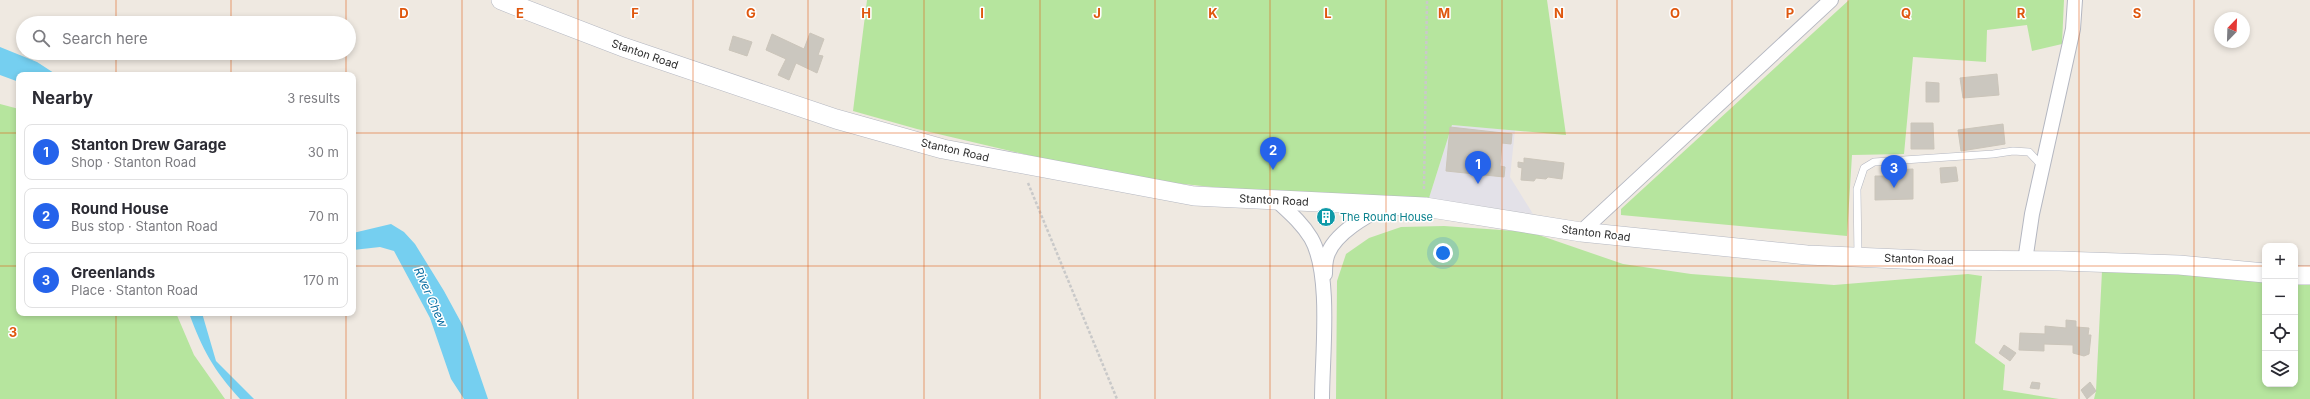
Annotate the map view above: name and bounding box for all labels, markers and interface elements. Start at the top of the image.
text: D [399,5,409,21]
text: E [516,5,524,21]
text: F [631,5,639,21]
text: G [746,5,756,21]
text: H [861,5,871,21]
text: I [980,5,984,21]
text: J [1093,5,1101,21]
text: K [1208,5,1218,21]
text: L [1324,5,1332,21]
text: M [1438,5,1450,21]
text: N [1554,5,1564,21]
text: O [1670,5,1680,21]
text: P [1786,5,1794,21]
text: Q [1901,5,1911,21]
text: R [2017,5,2026,21]
text: S [2133,5,2141,21]
north arrow [2214,12,2250,48]
search box [16,16,356,60]
icon: search [30,27,52,49]
text: Search here [62,29,148,48]
street label: Stanton Road [610,36,680,72]
text: Nearby [32,88,93,108]
text: 3 results [287,90,340,106]
text: Stanton Drew Garage [71,135,226,154]
street label: Stanton Road [920,135,990,165]
pin: 2 [1260,137,1286,170]
text: 1 [43,144,49,160]
text: 30 m [308,144,339,160]
pin: 1 [1465,151,1491,184]
text: Shop · Stanton Road [71,154,196,170]
pin: 3 [1881,155,1907,188]
street label: Stanton Road [1239,191,1309,209]
text: Round House [71,199,169,218]
building icon: The Round House [1315,206,1337,228]
text: 2 [42,208,50,224]
text: 70 m [309,208,339,224]
place label: The Round House [1340,210,1433,224]
text: Bus stop · Stanton Road [71,218,218,234]
street label: Stanton Road [1561,222,1631,244]
your location [1433,243,1453,263]
map controls [2262,243,2298,387]
button: + [2262,243,2298,279]
street label: Stanton Road [1884,251,1954,267]
text: Greenlands [71,263,155,282]
water label: River Chew [411,265,451,330]
text: 3 [42,272,50,288]
text: 170 m [303,272,339,288]
button: − [2262,279,2298,315]
text: Place · Stanton Road [71,282,198,298]
button: locate [2262,315,2298,351]
text: 3 [9,324,17,340]
button: layers [2262,351,2298,387]

